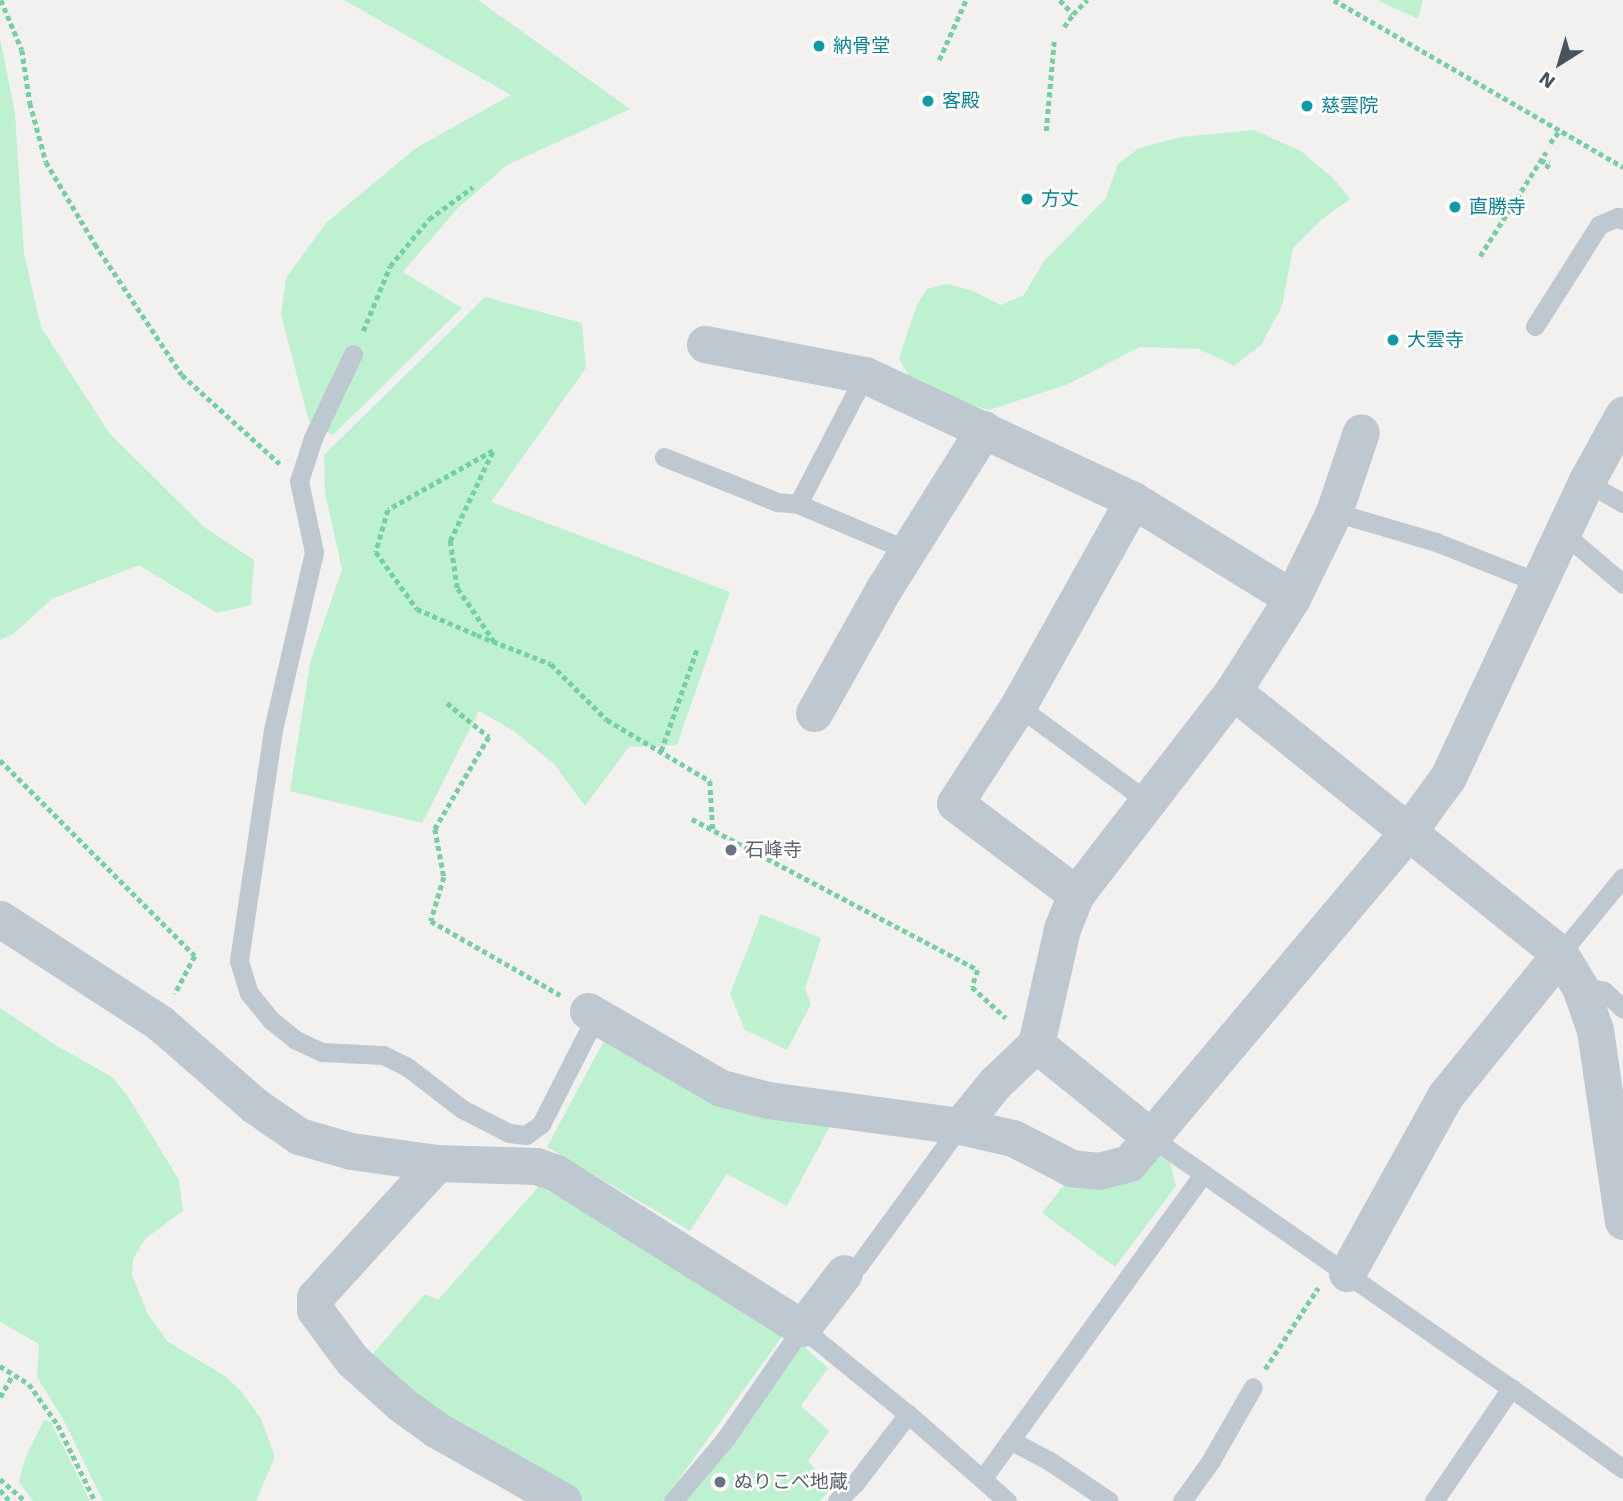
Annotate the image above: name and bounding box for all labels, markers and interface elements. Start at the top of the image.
north arrow [1525,28,1595,98]
place label: 納骨堂 [833,35,890,57]
marker: 納骨堂 [811,38,827,54]
text: N [1535,67,1560,94]
place label: 客殿 [942,90,980,112]
marker: 客殿 [920,93,936,109]
place label: 慈雲院 [1321,95,1378,117]
marker: 慈雲院 [1299,98,1315,114]
place label: 方丈 [1041,188,1079,210]
marker: 方丈 [1019,191,1035,207]
place label: 直勝寺 [1469,196,1526,218]
marker: 直勝寺 [1447,199,1463,215]
place label: 大雲寺 [1407,329,1464,351]
marker: 大雲寺 [1385,332,1401,348]
place label: 石峰寺 [745,839,802,861]
marker: 石峰寺 [723,842,739,858]
place label: ぬりこべ地蔵 [734,1471,848,1493]
marker: ぬりこべ地蔵 [712,1474,728,1490]

